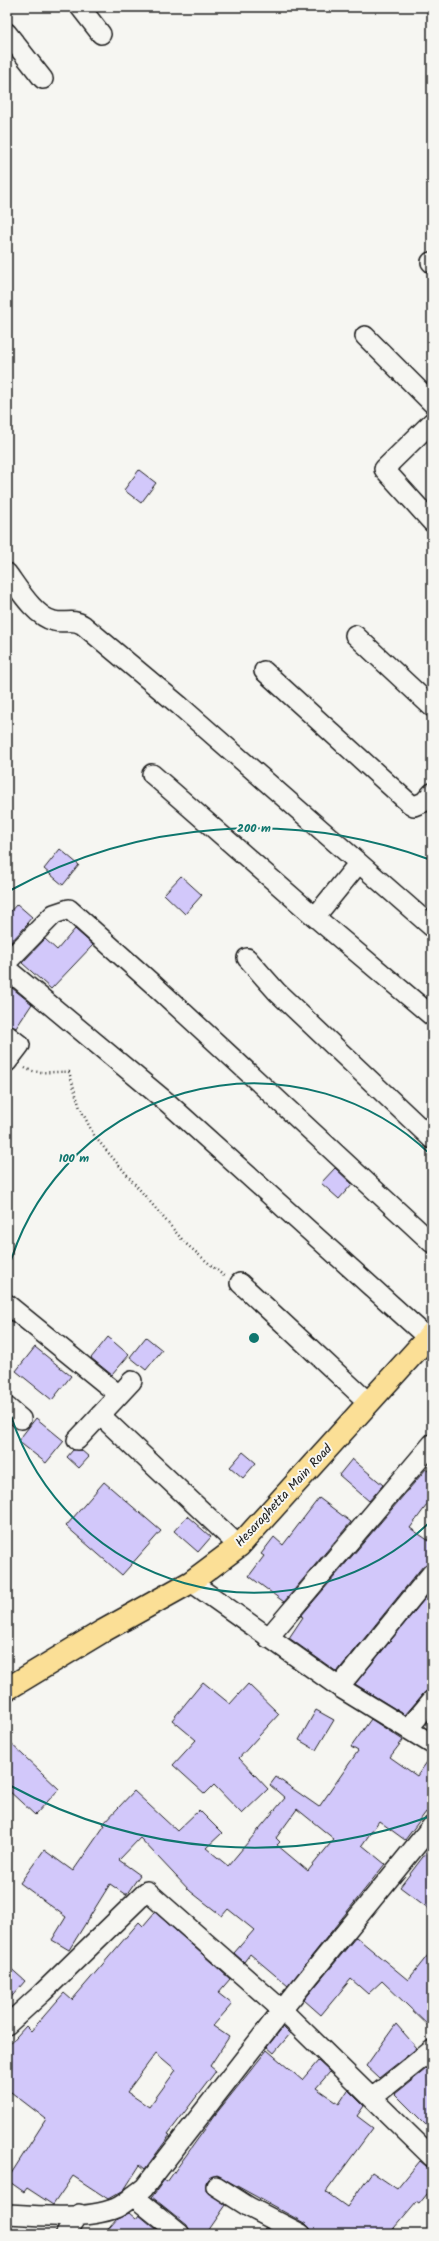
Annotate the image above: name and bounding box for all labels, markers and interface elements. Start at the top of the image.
text: 200 m [237,819,271,838]
text: 100 m [59,1149,89,1168]
centre of rings [247,1331,261,1345]
street label: Hesaraghetta Main Road [230,1439,338,1552]

